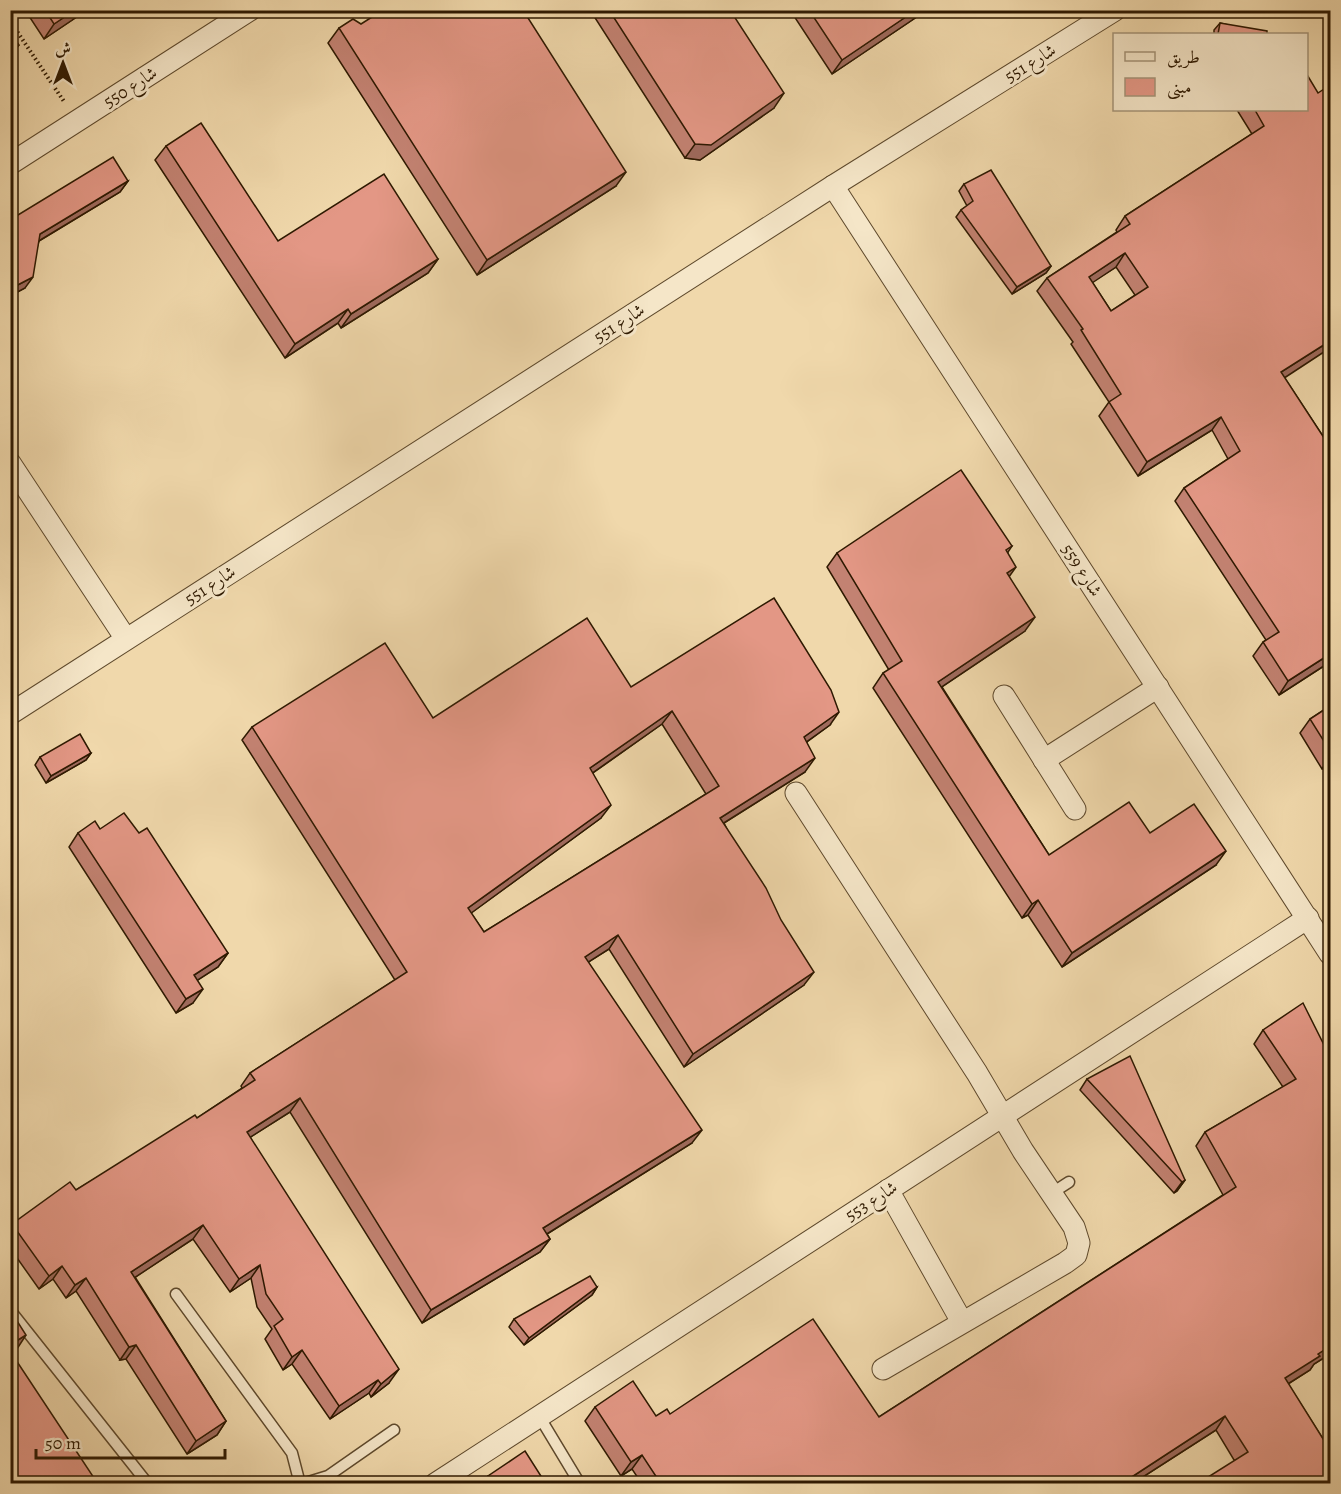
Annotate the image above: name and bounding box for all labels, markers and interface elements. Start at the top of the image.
north arrow [33,33,93,93]
legend [1113,33,1308,111]
text: ش [55,38,71,60]
street label: شارع 551 [1000,38,1062,91]
text: طريق [1167,45,1200,69]
street label: شارع 550 [98,61,163,116]
text: مبنى [1167,75,1192,100]
street label: شارع 551 [589,298,651,351]
street label: شارع 559 [1053,539,1108,603]
street label: شارع 551 [180,560,242,613]
street label: شارع 553 [840,1175,903,1229]
scale bar [36,1422,225,1460]
text: 50 m [45,1431,81,1455]

